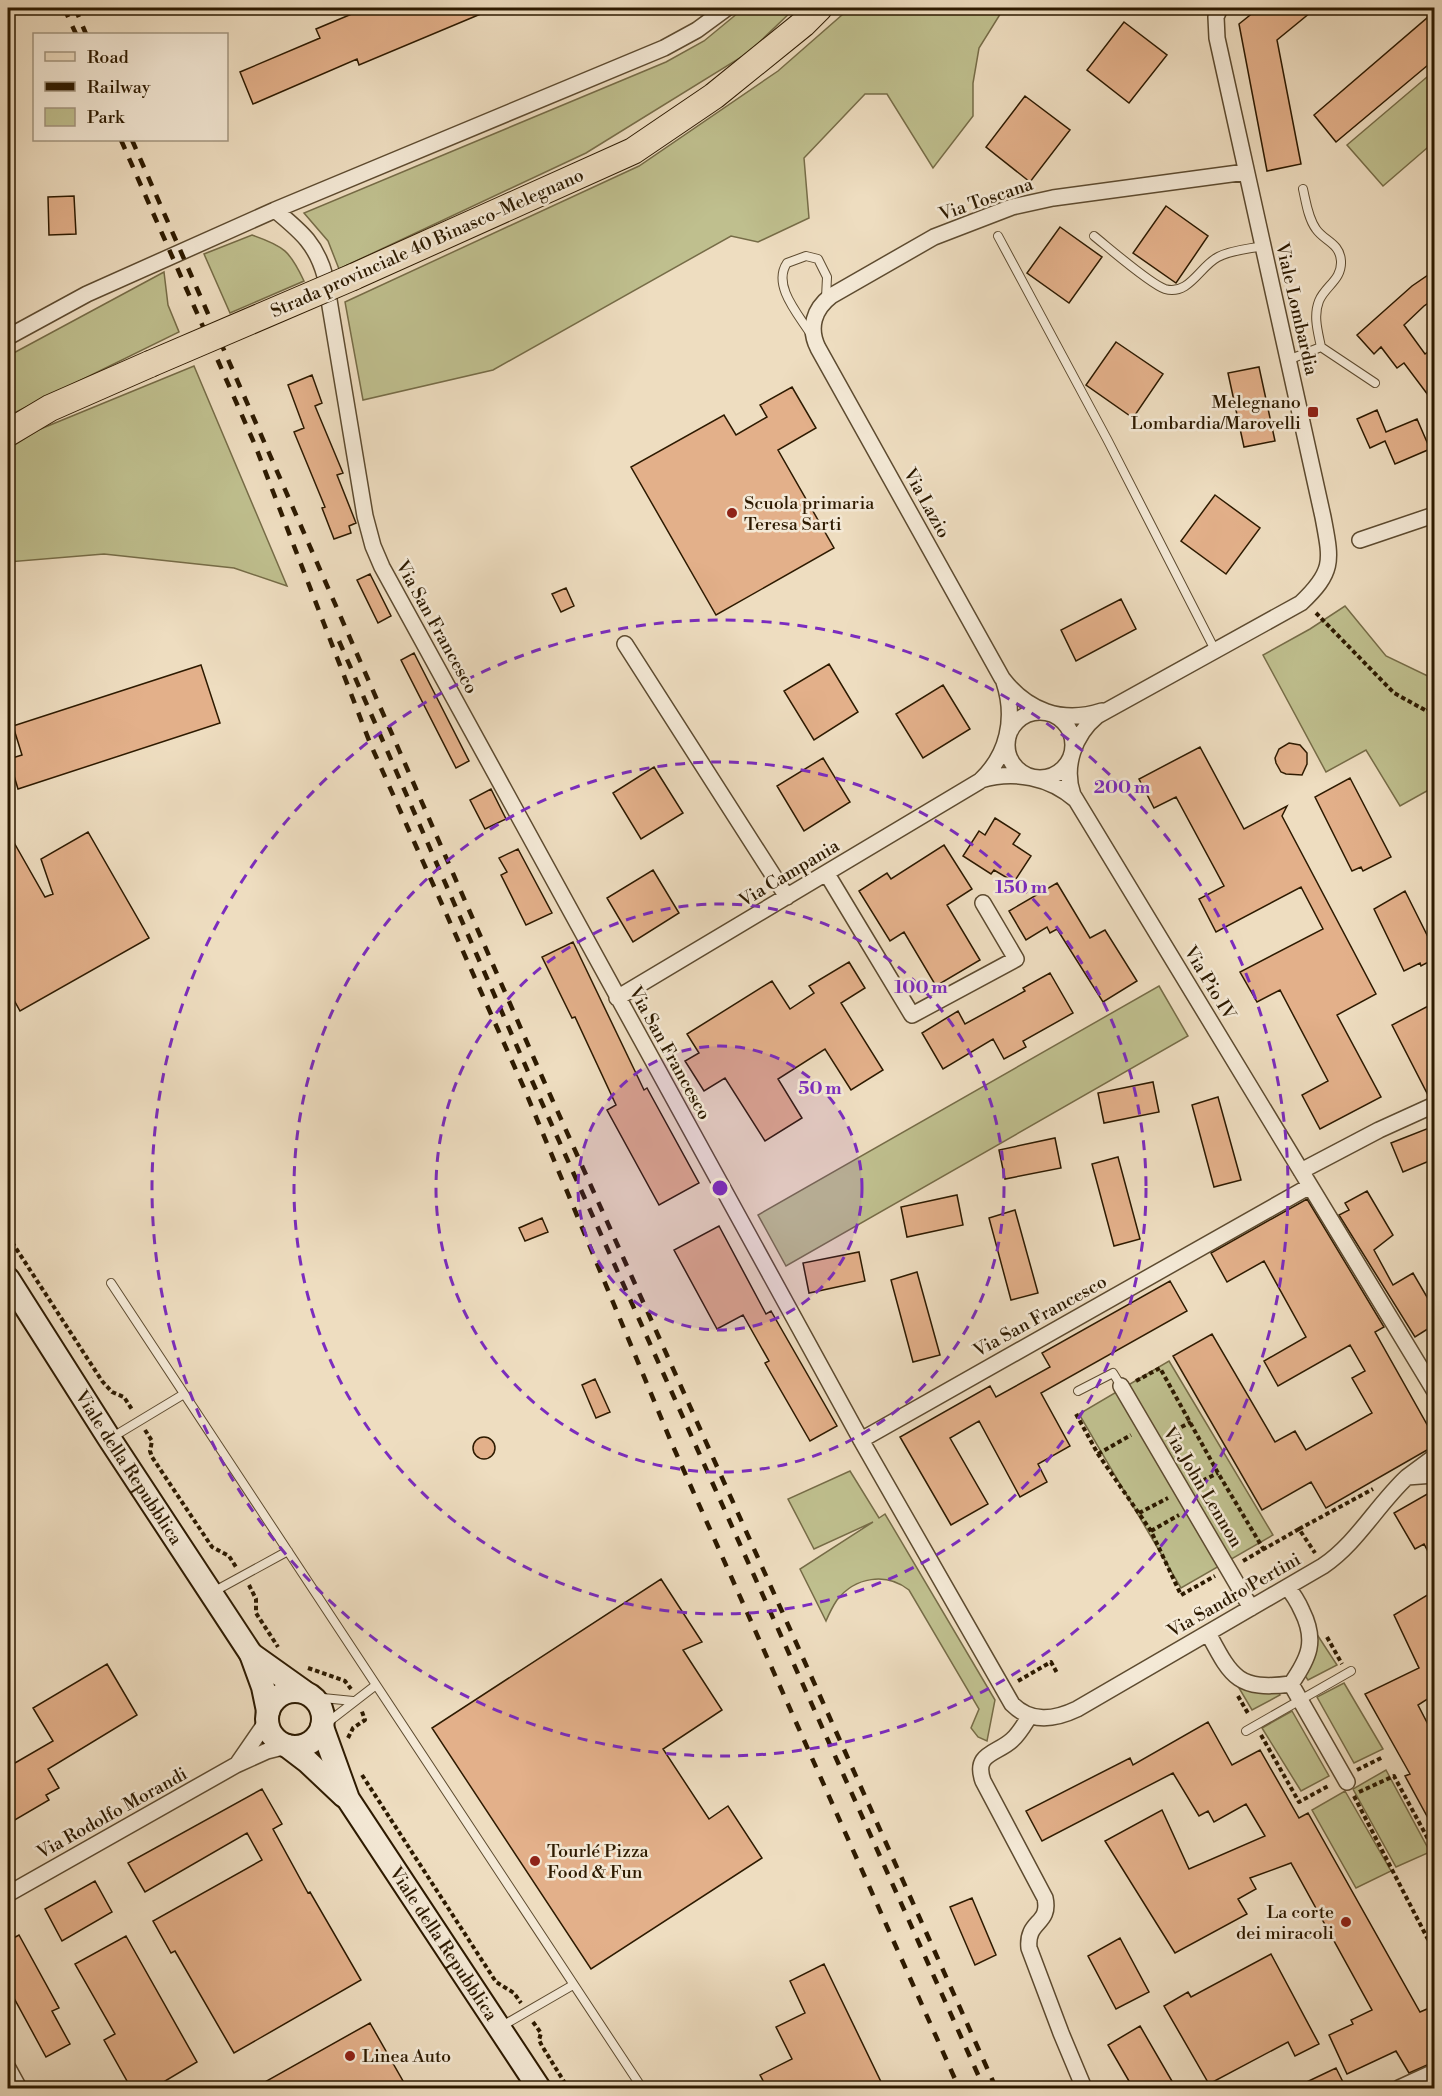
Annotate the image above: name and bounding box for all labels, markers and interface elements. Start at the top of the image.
legend [33,33,228,141]
text: Road [87,46,130,69]
text: Railway [87,76,151,99]
text: Park [87,106,126,129]
street label: Strada provinciale 40 Binasco-Melegnano [267,164,587,323]
street label: Via Toscana [935,172,1037,227]
street label: Viale Lombardia [1270,240,1323,378]
place label: Melegnano Lombardia/Marovelli [1131,391,1301,435]
marker: Melegnano Lombardia/Marovelli [1306,405,1320,419]
street label: Via Lazio [898,463,955,542]
place label: Scuola primaria Teresa Sarti [744,492,875,536]
marker: Scuola primaria Teresa Sarti [725,506,739,520]
street label: Via San Francesco [390,556,483,698]
text: 200 m [1094,776,1151,799]
street label: Via Campania [734,834,844,913]
text: 150 m [995,876,1048,899]
street label: Via Pio IV [1178,941,1241,1025]
text: 100 m [894,976,948,999]
street label: Via San Francesco [623,982,716,1124]
text: 50 m [798,1077,842,1100]
centre of rings [710,1178,730,1198]
street label: Via San Francesco [969,1270,1111,1363]
street label: Viale della Repubblica [69,1385,188,1550]
street label: Via John Lennon [1157,1422,1248,1552]
street label: Via Sandro Pertini [1163,1548,1305,1643]
street label: Via Rodolfo Morandi [32,1763,192,1865]
place label: Tourlé Pizza Food & Fun [547,1840,650,1884]
marker: Tourlé Pizza Food & Fun [528,1854,542,1868]
street label: Viale della Repubblica [383,1862,503,2026]
place label: La corte dei miracoli [1236,1901,1334,1945]
marker: La corte dei miracoli [1339,1915,1353,1929]
place label: Linea Auto [362,2045,451,2068]
marker: Linea Auto [343,2049,357,2063]

